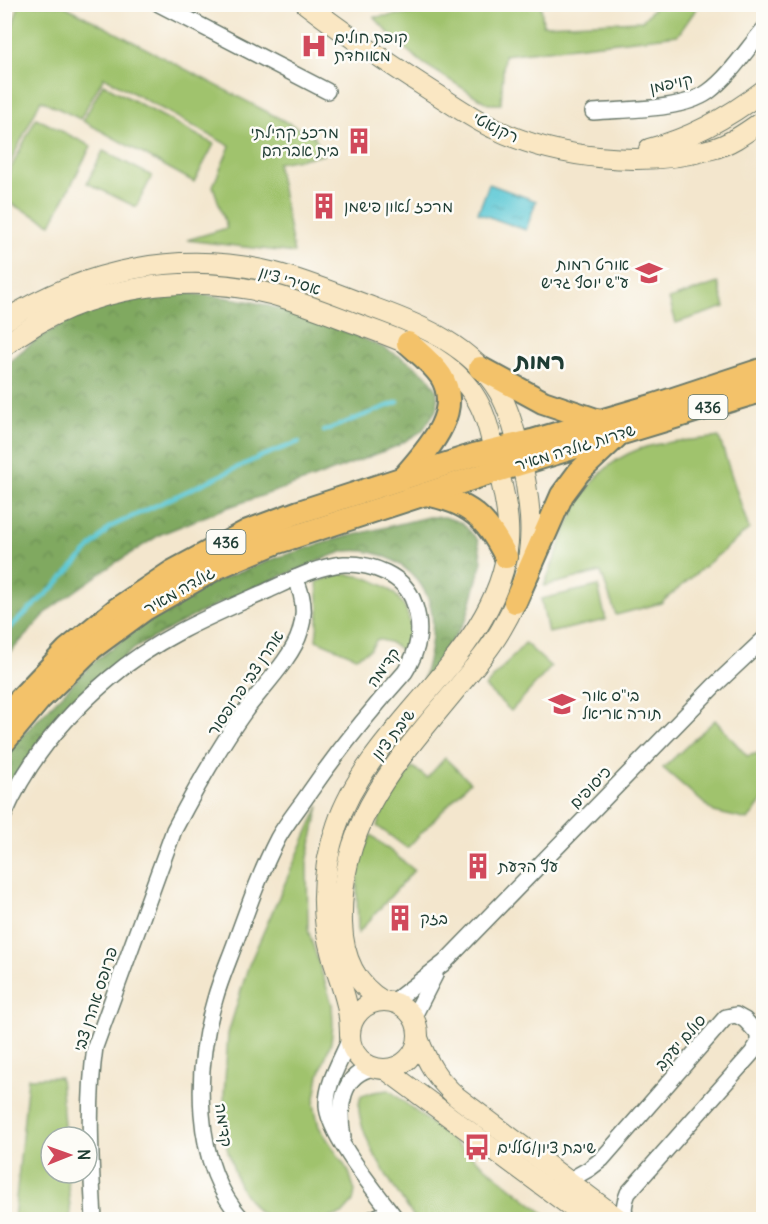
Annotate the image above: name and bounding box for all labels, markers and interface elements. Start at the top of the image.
place label: קופת חולים מאוחדת [334,27,408,65]
hospital icon: קופת חולים מאוחדת [299,31,329,61]
street label: קויפמן [648,69,695,98]
street label: רקנאטי [470,107,522,147]
place label: מרכז קהילתי בית אברהם [250,122,339,160]
building icon: מרכז קהילתי בית אברהם [344,126,374,156]
building icon: מרכז לאון פישמן [309,191,339,221]
place label: מרכז לאון פישמן [344,196,453,217]
place label: אורט רמות ע"ש יוסף גדיש [541,254,629,292]
school or university icon: אורט רמות ע"ש יוסף גדיש [634,258,664,288]
street label: אסירי ציון [257,261,323,299]
district label: רמות [513,347,565,375]
road number: 436 [688,395,728,419]
street label: שדרות גולדה מאיר [512,419,638,475]
road number: 436 [206,530,246,554]
street label: גולדה מאיר [140,562,218,618]
street label: אהרן צבי פרופסור [202,626,289,740]
street label: קדימה [362,643,405,691]
place label: בי"ס אור תורה אריאל [582,685,662,723]
school or university icon: בי"ס אור תורה אריאל [547,689,577,719]
street label: שיבת ציון [367,705,419,763]
street label: כיסופים [565,762,615,812]
building icon: עץ הדעת [463,851,493,881]
place label: עץ הדעת [497,856,558,876]
building icon: בזק [385,903,415,933]
place label: בזק [420,908,448,929]
street label: פרופס אהרן צבי [69,944,122,1054]
street label: סולם יעקב [650,1010,710,1074]
street label: קדימה [210,1102,237,1148]
north arrow [39,1125,99,1185]
bus stop icon: שיבת ציון/טללים [462,1132,492,1162]
place label: שיבת ציון/טללים [497,1137,596,1157]
text: N [74,1149,94,1160]

